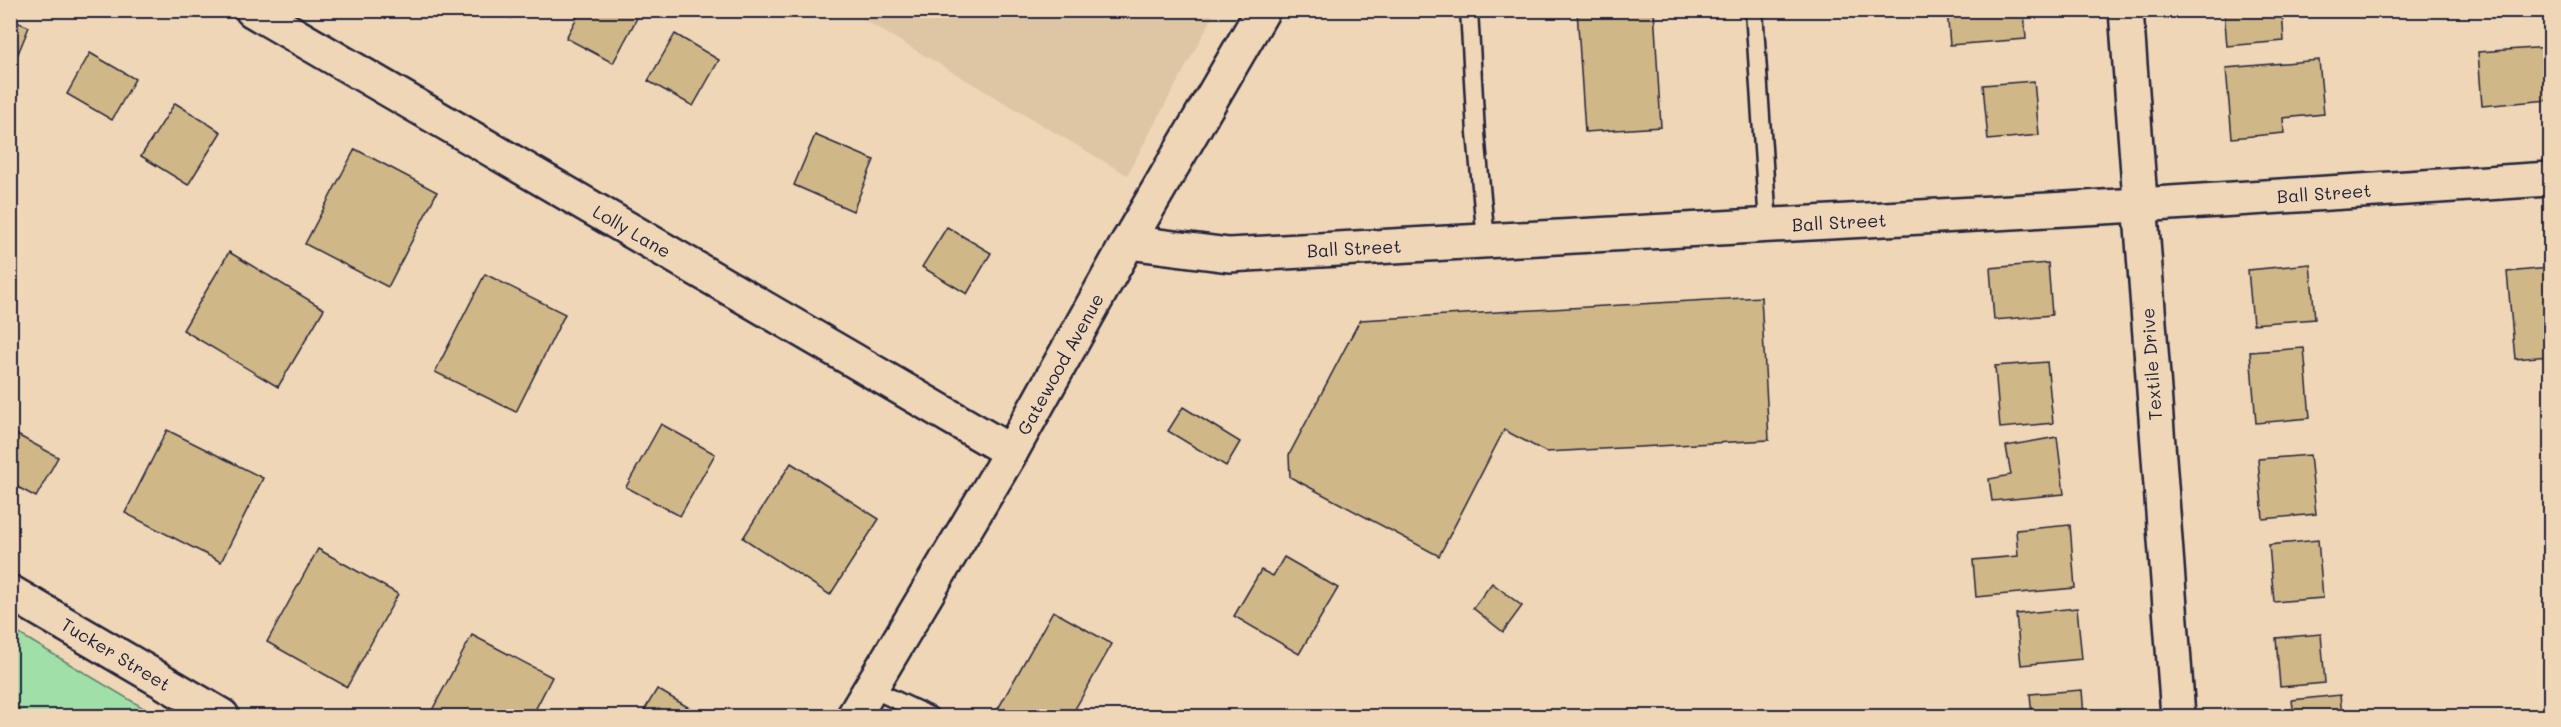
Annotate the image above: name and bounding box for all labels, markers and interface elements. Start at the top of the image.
street label: Ball Street [2276,178,2372,208]
street label: Lolly Lane [589,199,675,263]
street label: Ball Street [1791,208,1887,236]
street label: Ball Street [1306,234,1402,262]
street label: Gatewood Avenue [1011,289,1109,439]
street label: Textile Drive [2135,307,2167,421]
street label: Tucker Street [57,612,175,696]

